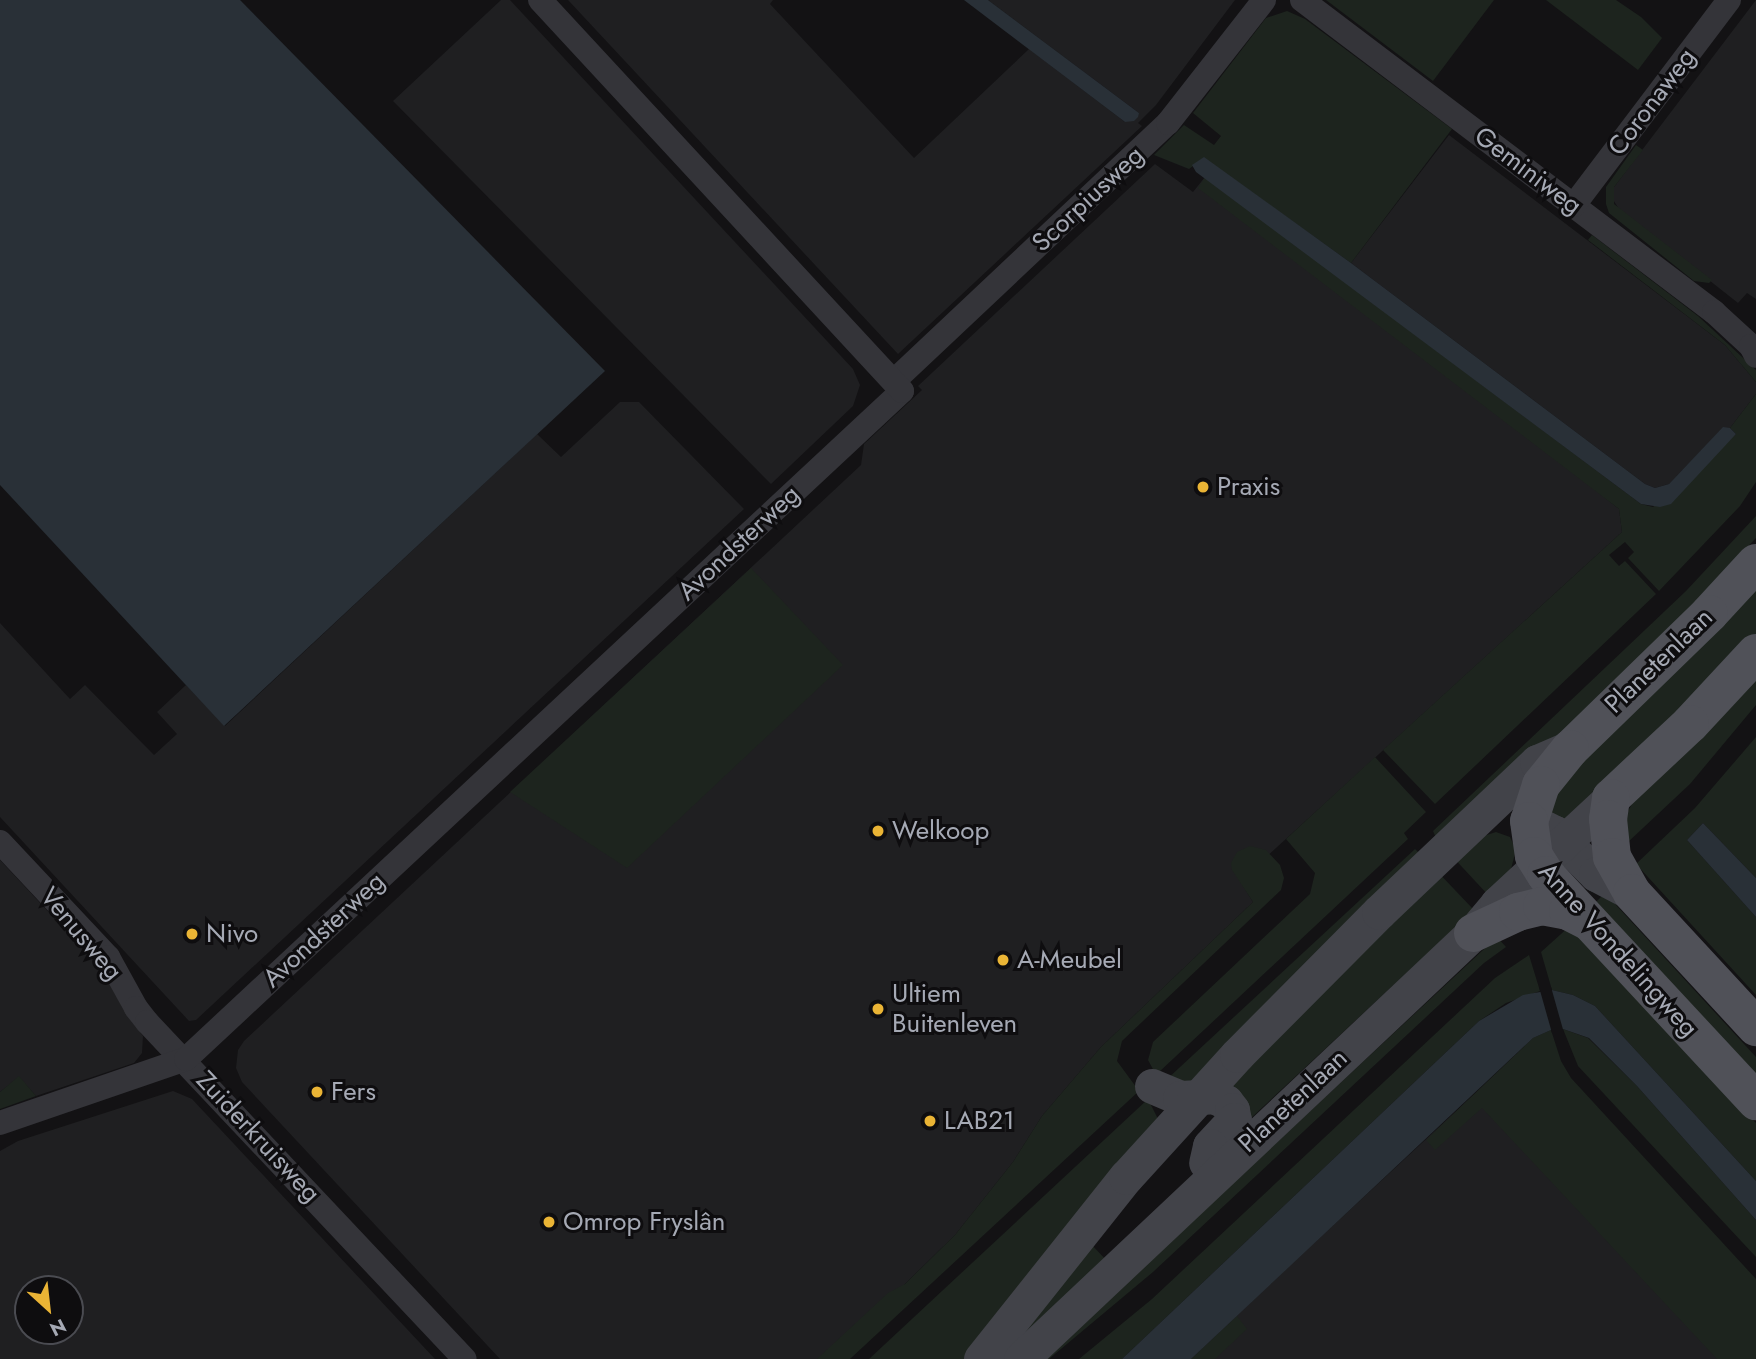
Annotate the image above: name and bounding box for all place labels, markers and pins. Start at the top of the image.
place label: Praxis [1217,471,1280,503]
marker: Praxis [1195,479,1211,495]
place label: Welkoop [892,815,989,847]
marker: Welkoop [870,823,886,839]
place label: Nivo [206,918,258,950]
marker: Nivo [184,926,200,942]
place label: A-Meubel [1017,944,1122,976]
marker: A-Meubel [995,952,1011,968]
place label: Ultiem Buitenleven [892,978,1017,1040]
marker: Ultiem Buitenleven [870,1001,886,1017]
place label: Fers [331,1076,376,1108]
marker: Fers [309,1084,325,1100]
place label: LAB21 [944,1105,1015,1137]
marker: LAB21 [922,1113,938,1129]
place label: Omrop Fryslân [563,1206,725,1238]
marker: Omrop Fryslân [541,1214,557,1230]

